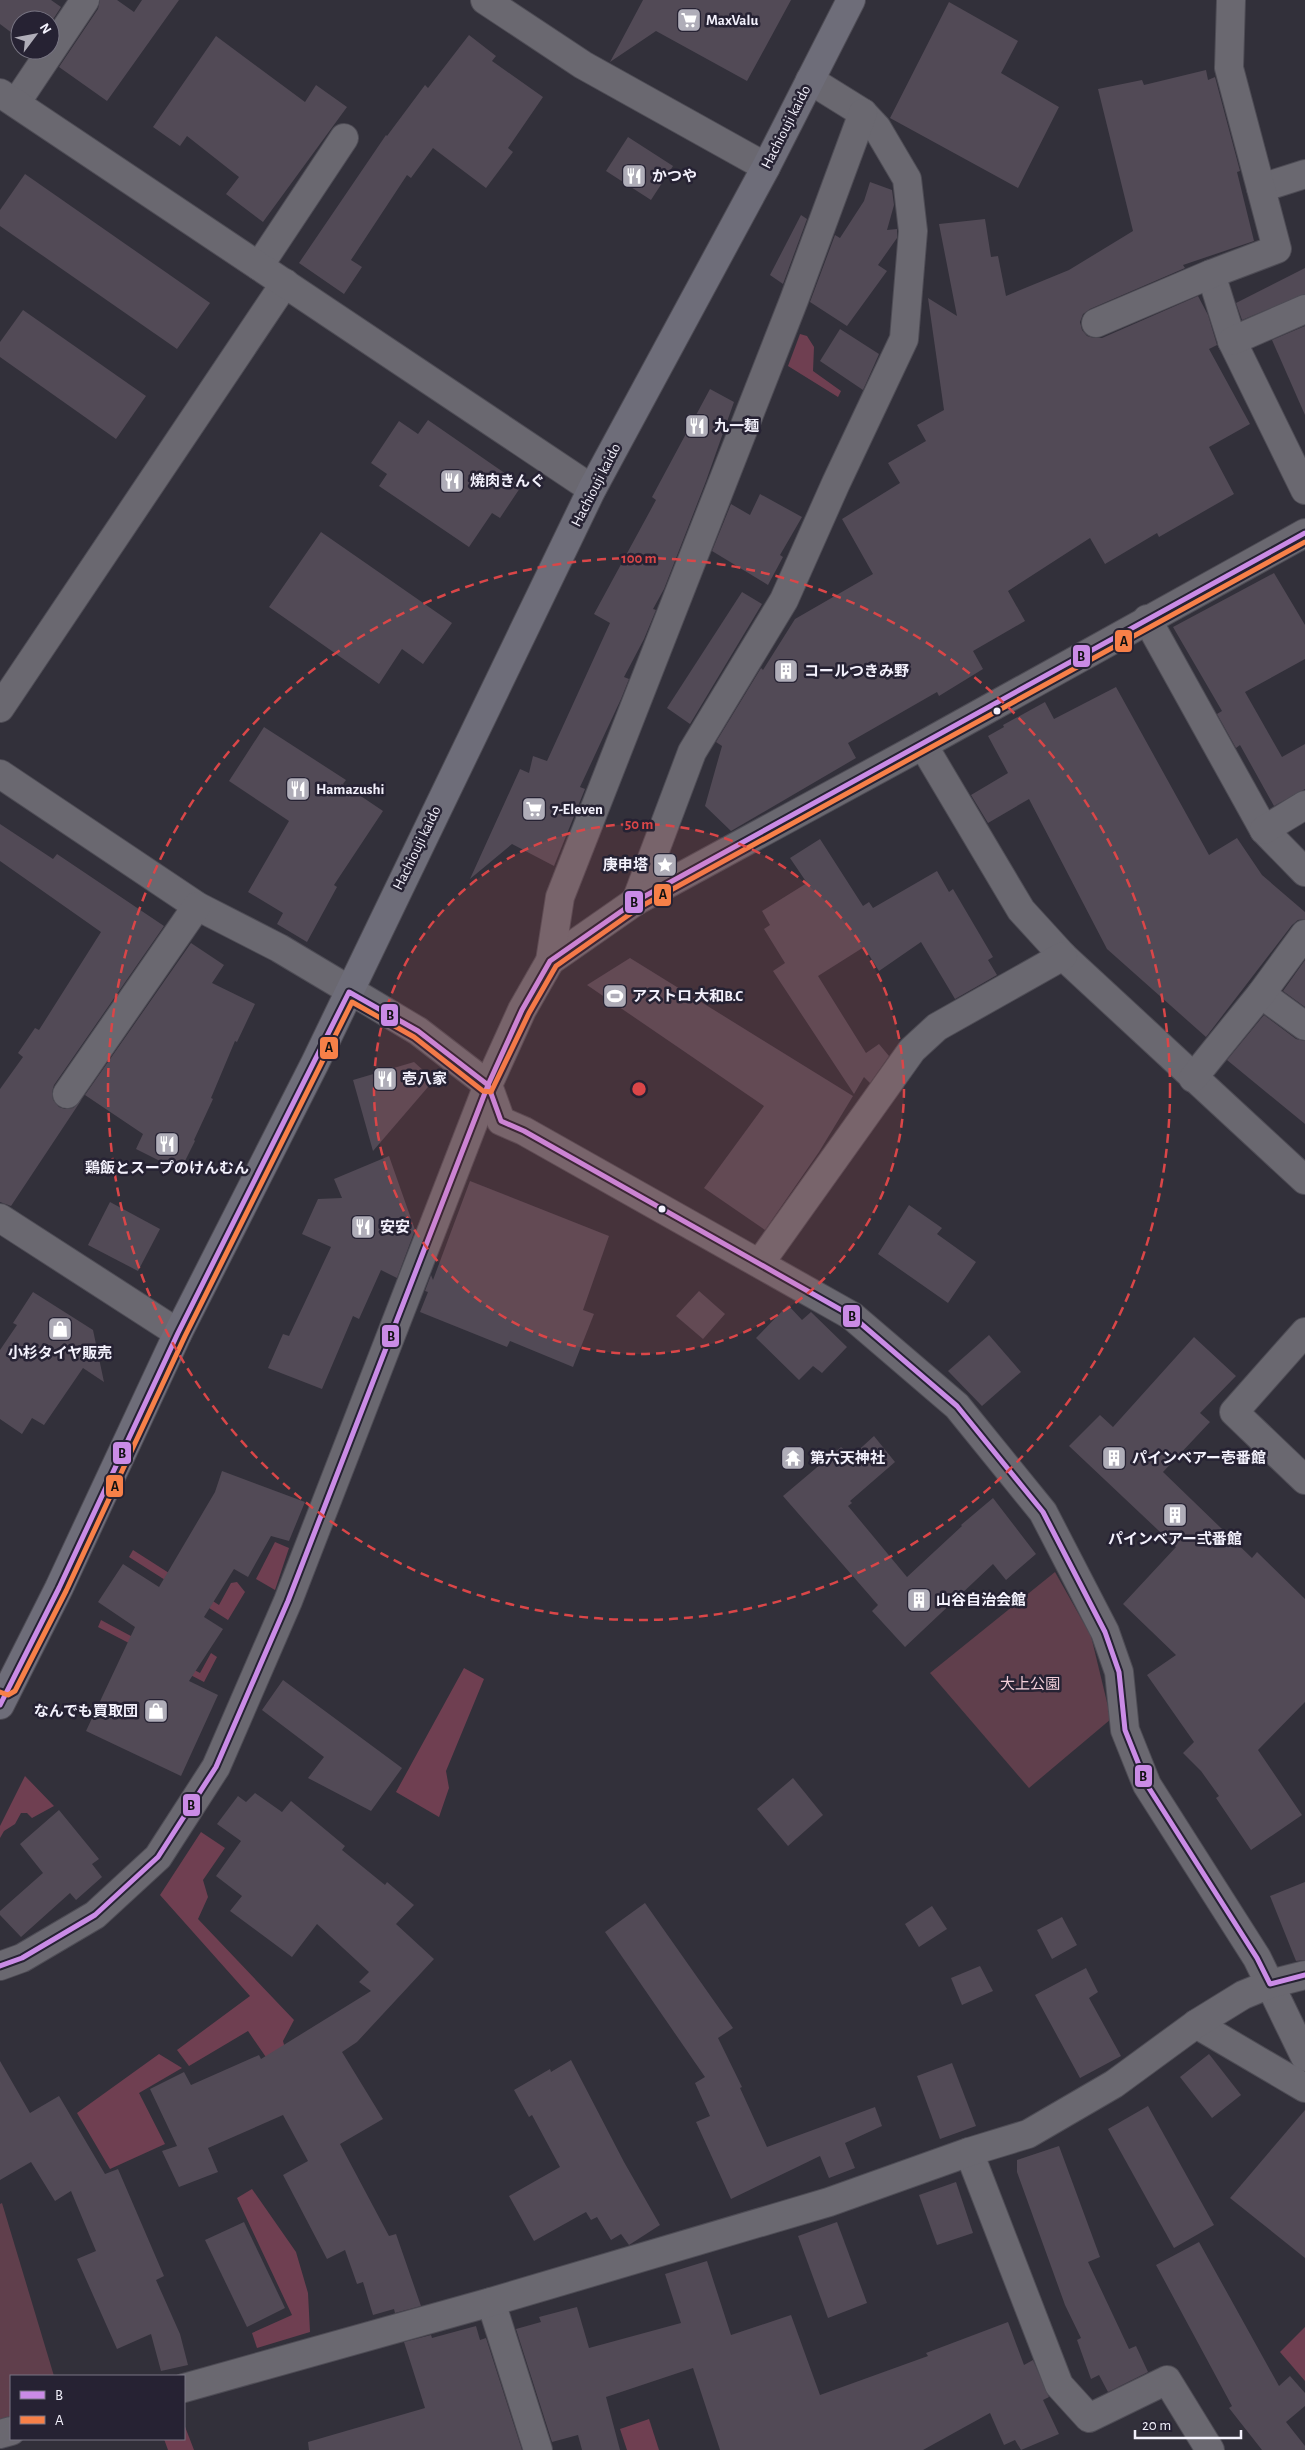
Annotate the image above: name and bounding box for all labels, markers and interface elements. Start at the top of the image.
supermarket icon: MaxValu [676,7,702,33]
north arrow [10,10,60,60]
place label: MaxValu [706,13,758,28]
text: N [37,21,54,36]
street label: Hachiouji kaido [759,83,813,171]
restaurant icon: かつや [621,163,647,189]
place label: かつや [652,168,697,184]
restaurant icon: 九一麺 [684,413,710,439]
place label: 九一麺 [714,418,759,434]
street label: Hachiouji kaido [569,441,623,529]
restaurant icon: 焼肉きんぐ [439,468,465,494]
place label: 焼肉きんぐ [470,473,545,489]
text: 100 m [621,551,657,566]
line badge: A [1114,629,1133,653]
text: A [1120,635,1129,649]
line badge: B [1072,644,1091,668]
text: B [1077,650,1085,664]
building icon: コールつきみ野 [773,658,799,684]
place label: コールつきみ野 [804,663,909,679]
unlabelled marker [992,706,1002,716]
restaurant icon: Hamazushi [285,776,311,802]
place label: Hamazushi [316,782,385,797]
supermarket icon: 7-Eleven [521,796,547,822]
place label: 7-Eleven [552,802,603,817]
street label: Hachiouji kaido [390,804,444,892]
text: 50 m [625,817,653,832]
place icon: 庚申塔 [652,852,678,878]
place label: 庚申塔 [603,857,648,873]
line badge: A [653,883,672,907]
text: A [659,888,668,902]
line badge: B [624,890,644,914]
text: B [630,896,638,910]
sports icon: アストロ 大和B.C [602,983,628,1009]
place label: アストロ 大和B.C [632,988,743,1004]
line badge: B [380,1003,399,1027]
text: B [386,1009,394,1023]
line badge: A [319,1036,339,1060]
text: A [325,1041,334,1055]
restaurant icon: 壱八家 [372,1066,398,1092]
place label: 壱八家 [402,1071,447,1087]
centre of rings [630,1080,648,1098]
restaurant icon: 鶏飯とスープのけんむん [154,1131,180,1157]
place label: 鶏飯とスープのけんむん [85,1160,249,1176]
unlabelled marker [657,1204,667,1214]
restaurant icon: 安安 [350,1214,376,1240]
place label: 安安 [380,1219,410,1235]
line badge: B [842,1304,861,1328]
text: B [848,1310,856,1324]
shop icon: 小杉タイヤ販売 [47,1316,73,1342]
line badge: B [381,1324,400,1348]
text: B [387,1330,395,1344]
place label: 小杉タイヤ販売 [8,1345,112,1361]
line badge: B [112,1441,132,1465]
temple icon: 第六天神社 [780,1445,806,1471]
building icon: パインベアー壱番館 [1101,1445,1127,1471]
text: B [118,1447,126,1461]
place label: 第六天神社 [810,1449,885,1466]
place label: パインベアー壱番館 [1132,1450,1266,1466]
line badge: A [105,1474,124,1498]
text: A [111,1480,120,1494]
building icon: パインベアー弍番館 [1162,1502,1188,1528]
place label: パインベアー弍番館 [1108,1530,1242,1547]
building icon: 山谷自治会館 [906,1587,932,1613]
place label: 山谷自治会館 [936,1592,1026,1608]
park label: 大上公園 [1000,1676,1060,1692]
shop icon: なんでも買取団 [143,1698,169,1724]
place label: なんでも買取団 [34,1703,138,1719]
line badge: B [1134,1764,1153,1788]
text: B [1139,1770,1147,1784]
line badge: B [182,1793,201,1817]
text: B [187,1799,195,1813]
legend [10,2375,185,2440]
text: B [55,2388,63,2403]
scale bar [1135,2408,1241,2440]
text: A [55,2413,64,2428]
text: 20 m [1142,2418,1171,2433]

